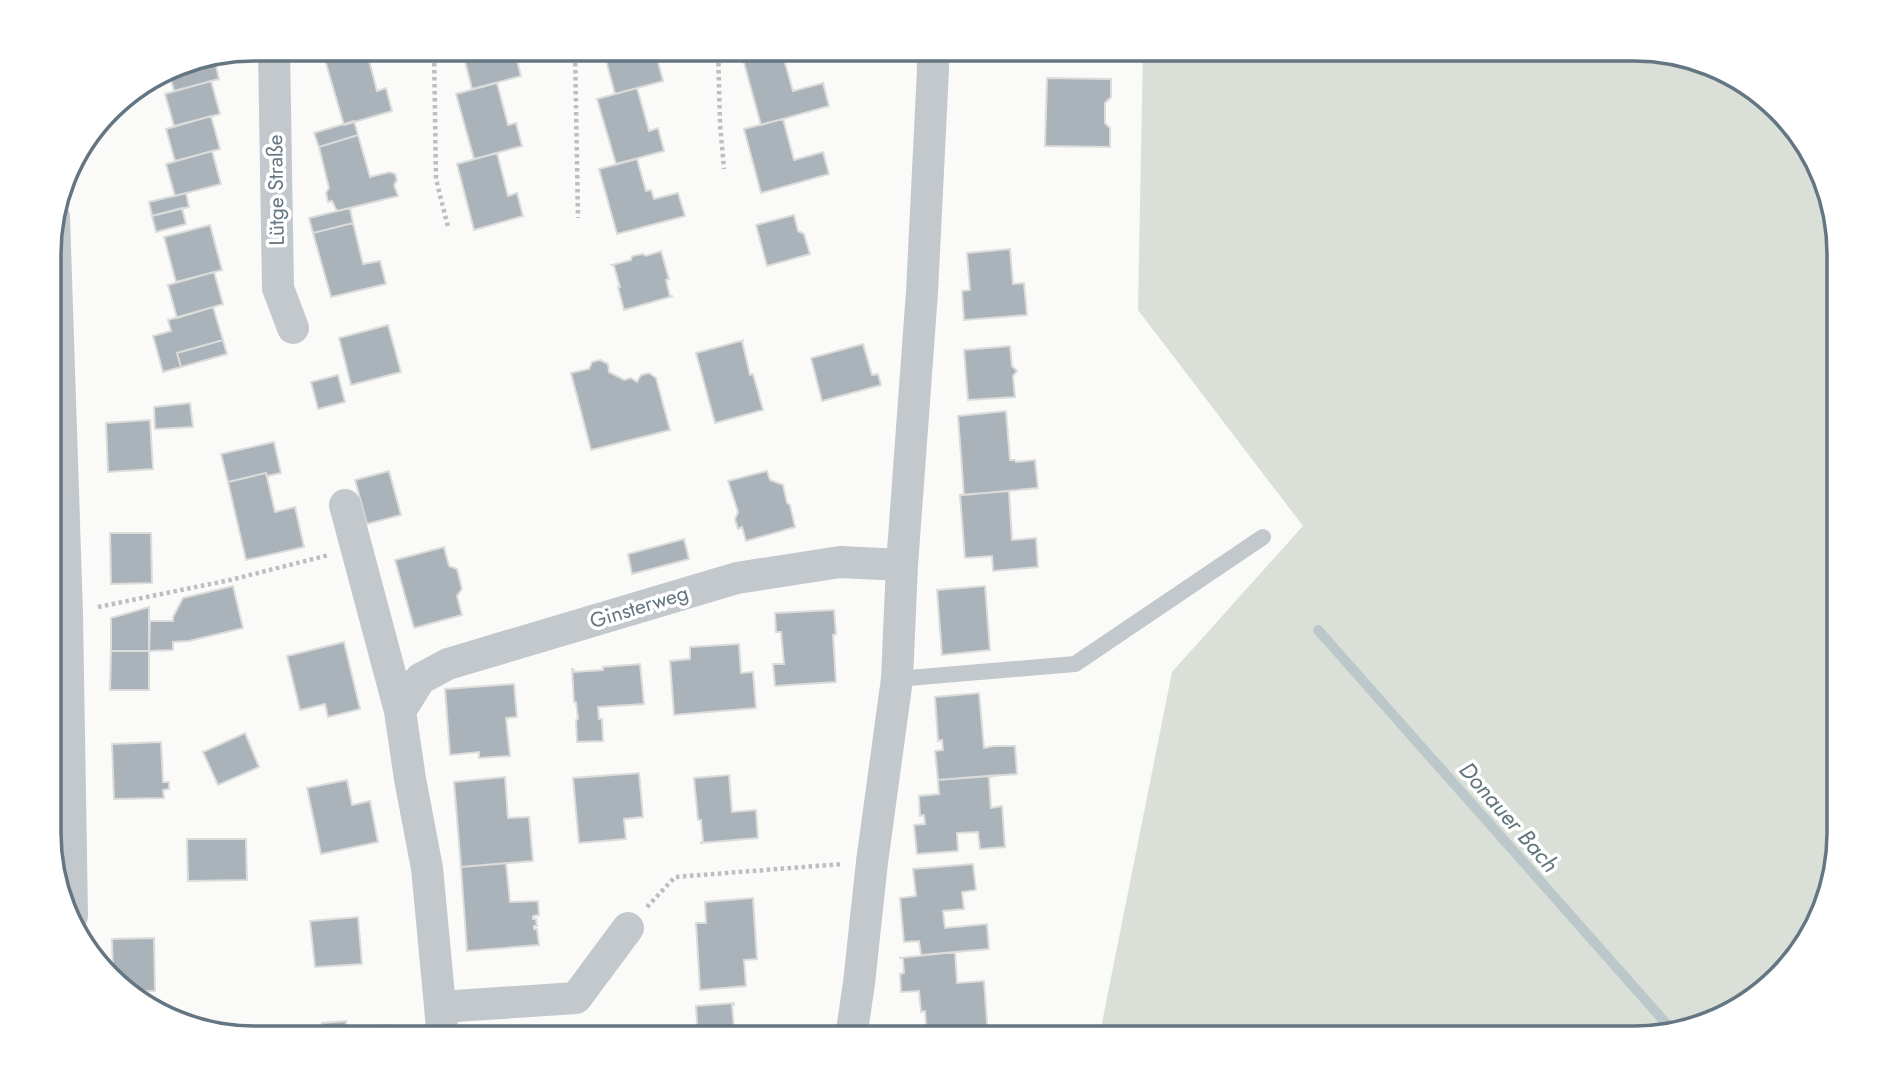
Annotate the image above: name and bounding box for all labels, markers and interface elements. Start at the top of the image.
street label: Lütge Straße [260,134,292,246]
street label: Ginsterweg [586,578,692,636]
water label: Donauer Bach [1451,754,1567,880]

